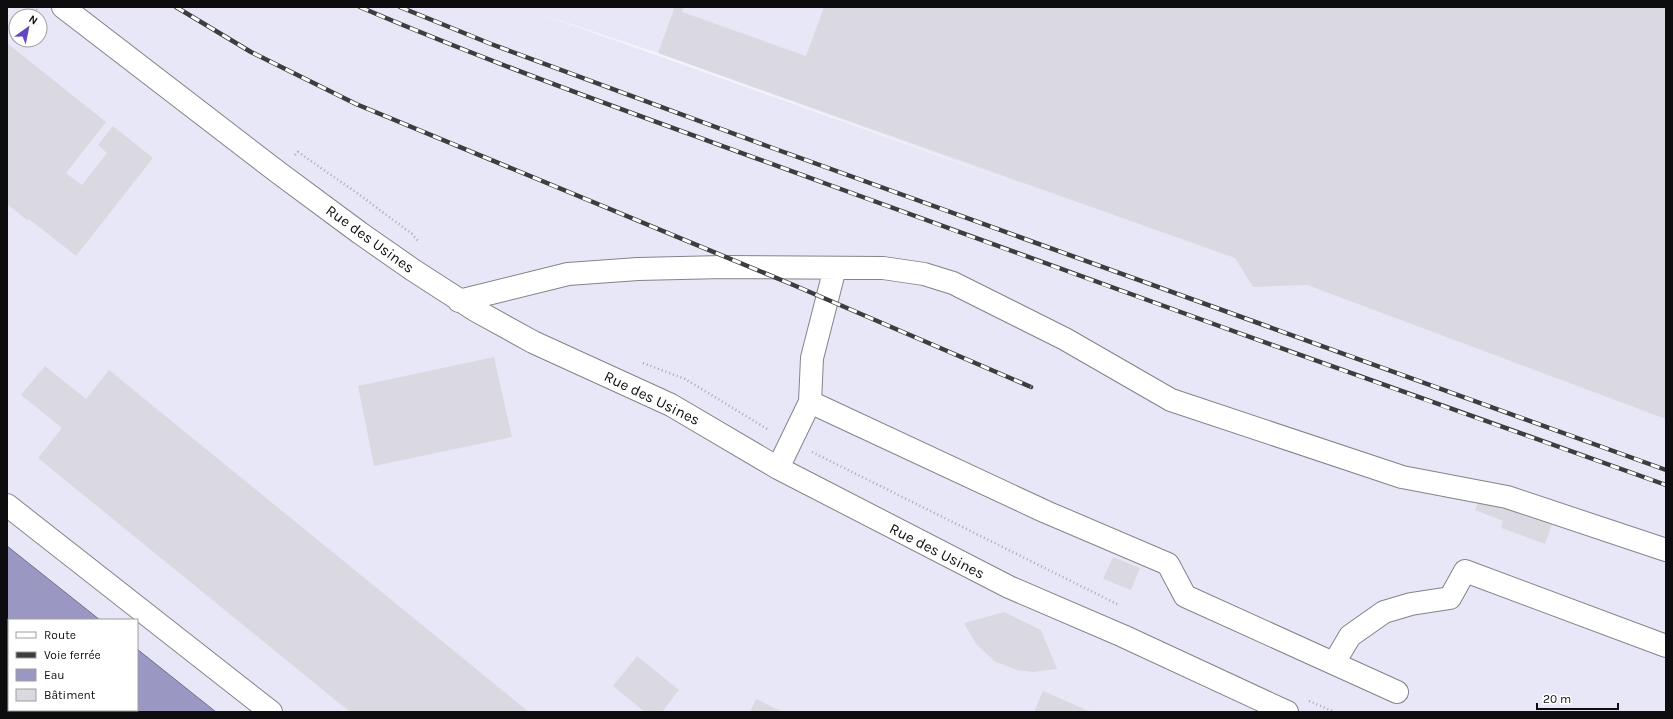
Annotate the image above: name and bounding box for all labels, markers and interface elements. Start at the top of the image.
north arrow [8,8,48,48]
text: N [26,12,40,28]
street label: Rue des Usines [322,201,418,277]
street label: Rue des Usines [601,367,703,429]
street label: Rue des Usines [886,519,988,583]
legend [8,619,138,711]
text: Route [44,628,76,642]
text: Voie ferrée [44,648,101,662]
text: Eau [44,668,65,682]
scale bar [1537,685,1618,711]
text: Bâtiment [44,688,96,702]
text: 20 m [1543,692,1571,706]

